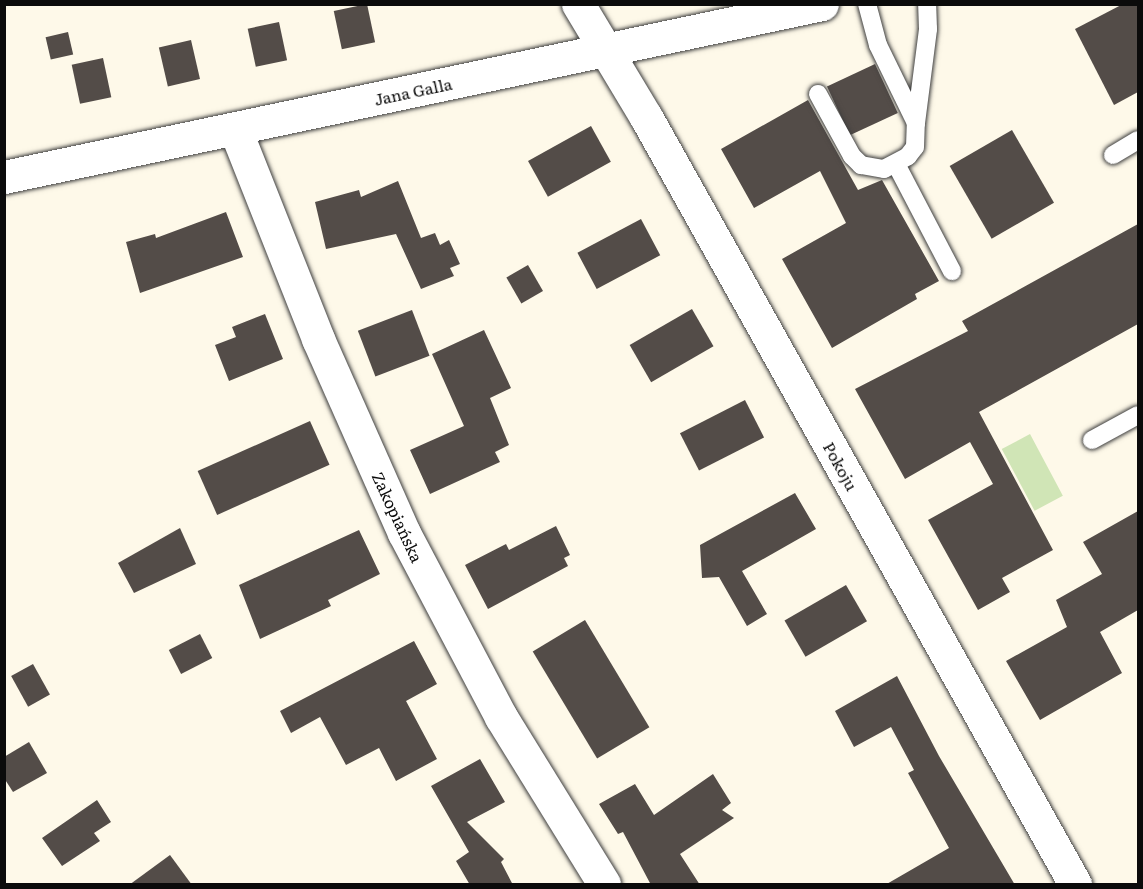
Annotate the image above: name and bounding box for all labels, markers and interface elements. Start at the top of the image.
street label: Jana Galla [372,73,454,109]
street label: Pokoju [820,438,862,494]
street label: Zakopiańska [369,469,427,565]

